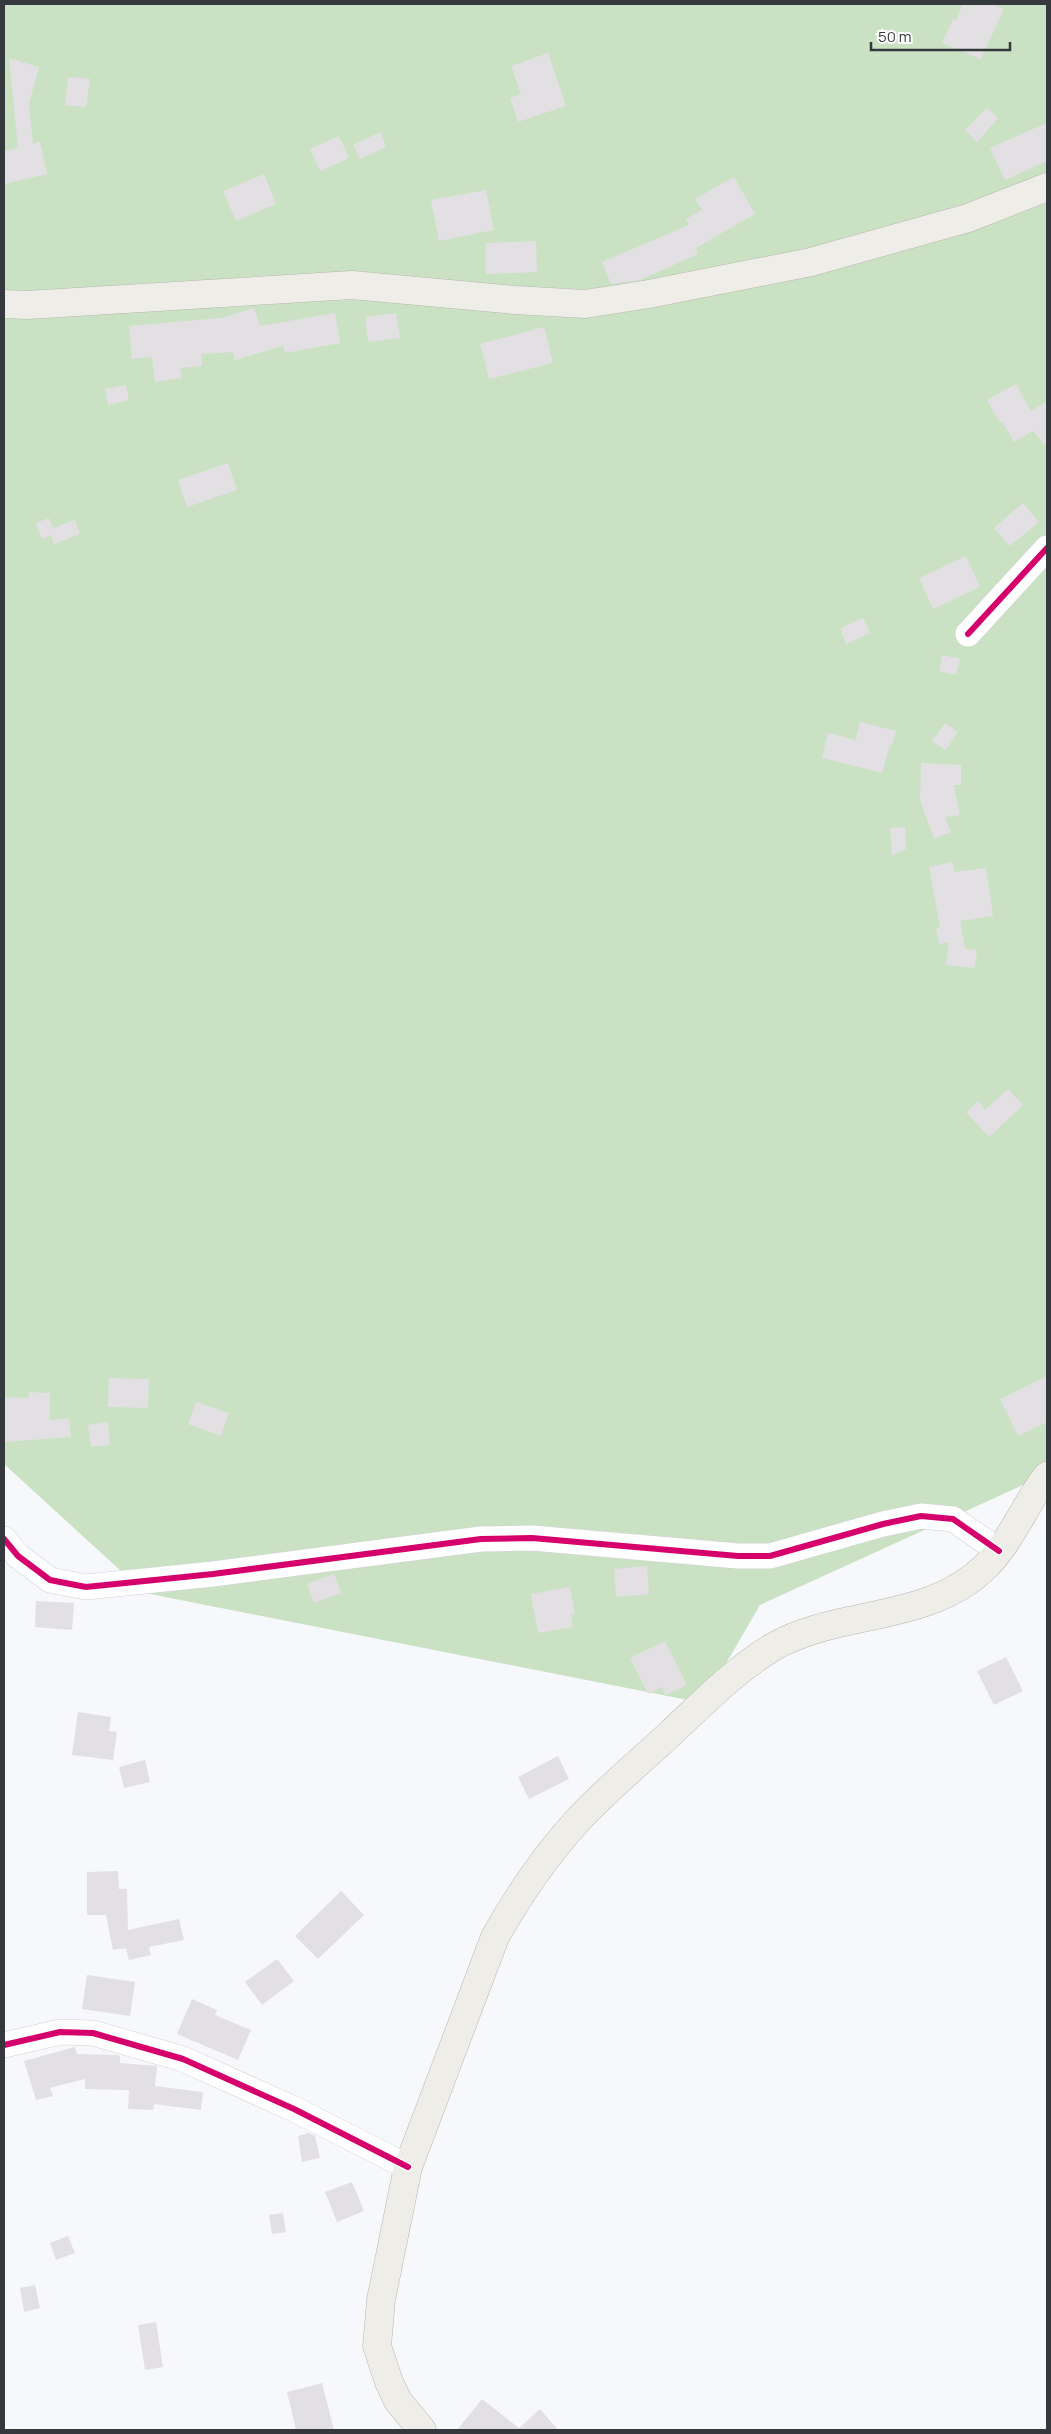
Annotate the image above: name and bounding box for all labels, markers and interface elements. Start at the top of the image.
scale bar [871,20,1010,52]
text: 50 m [878,26,912,47]

